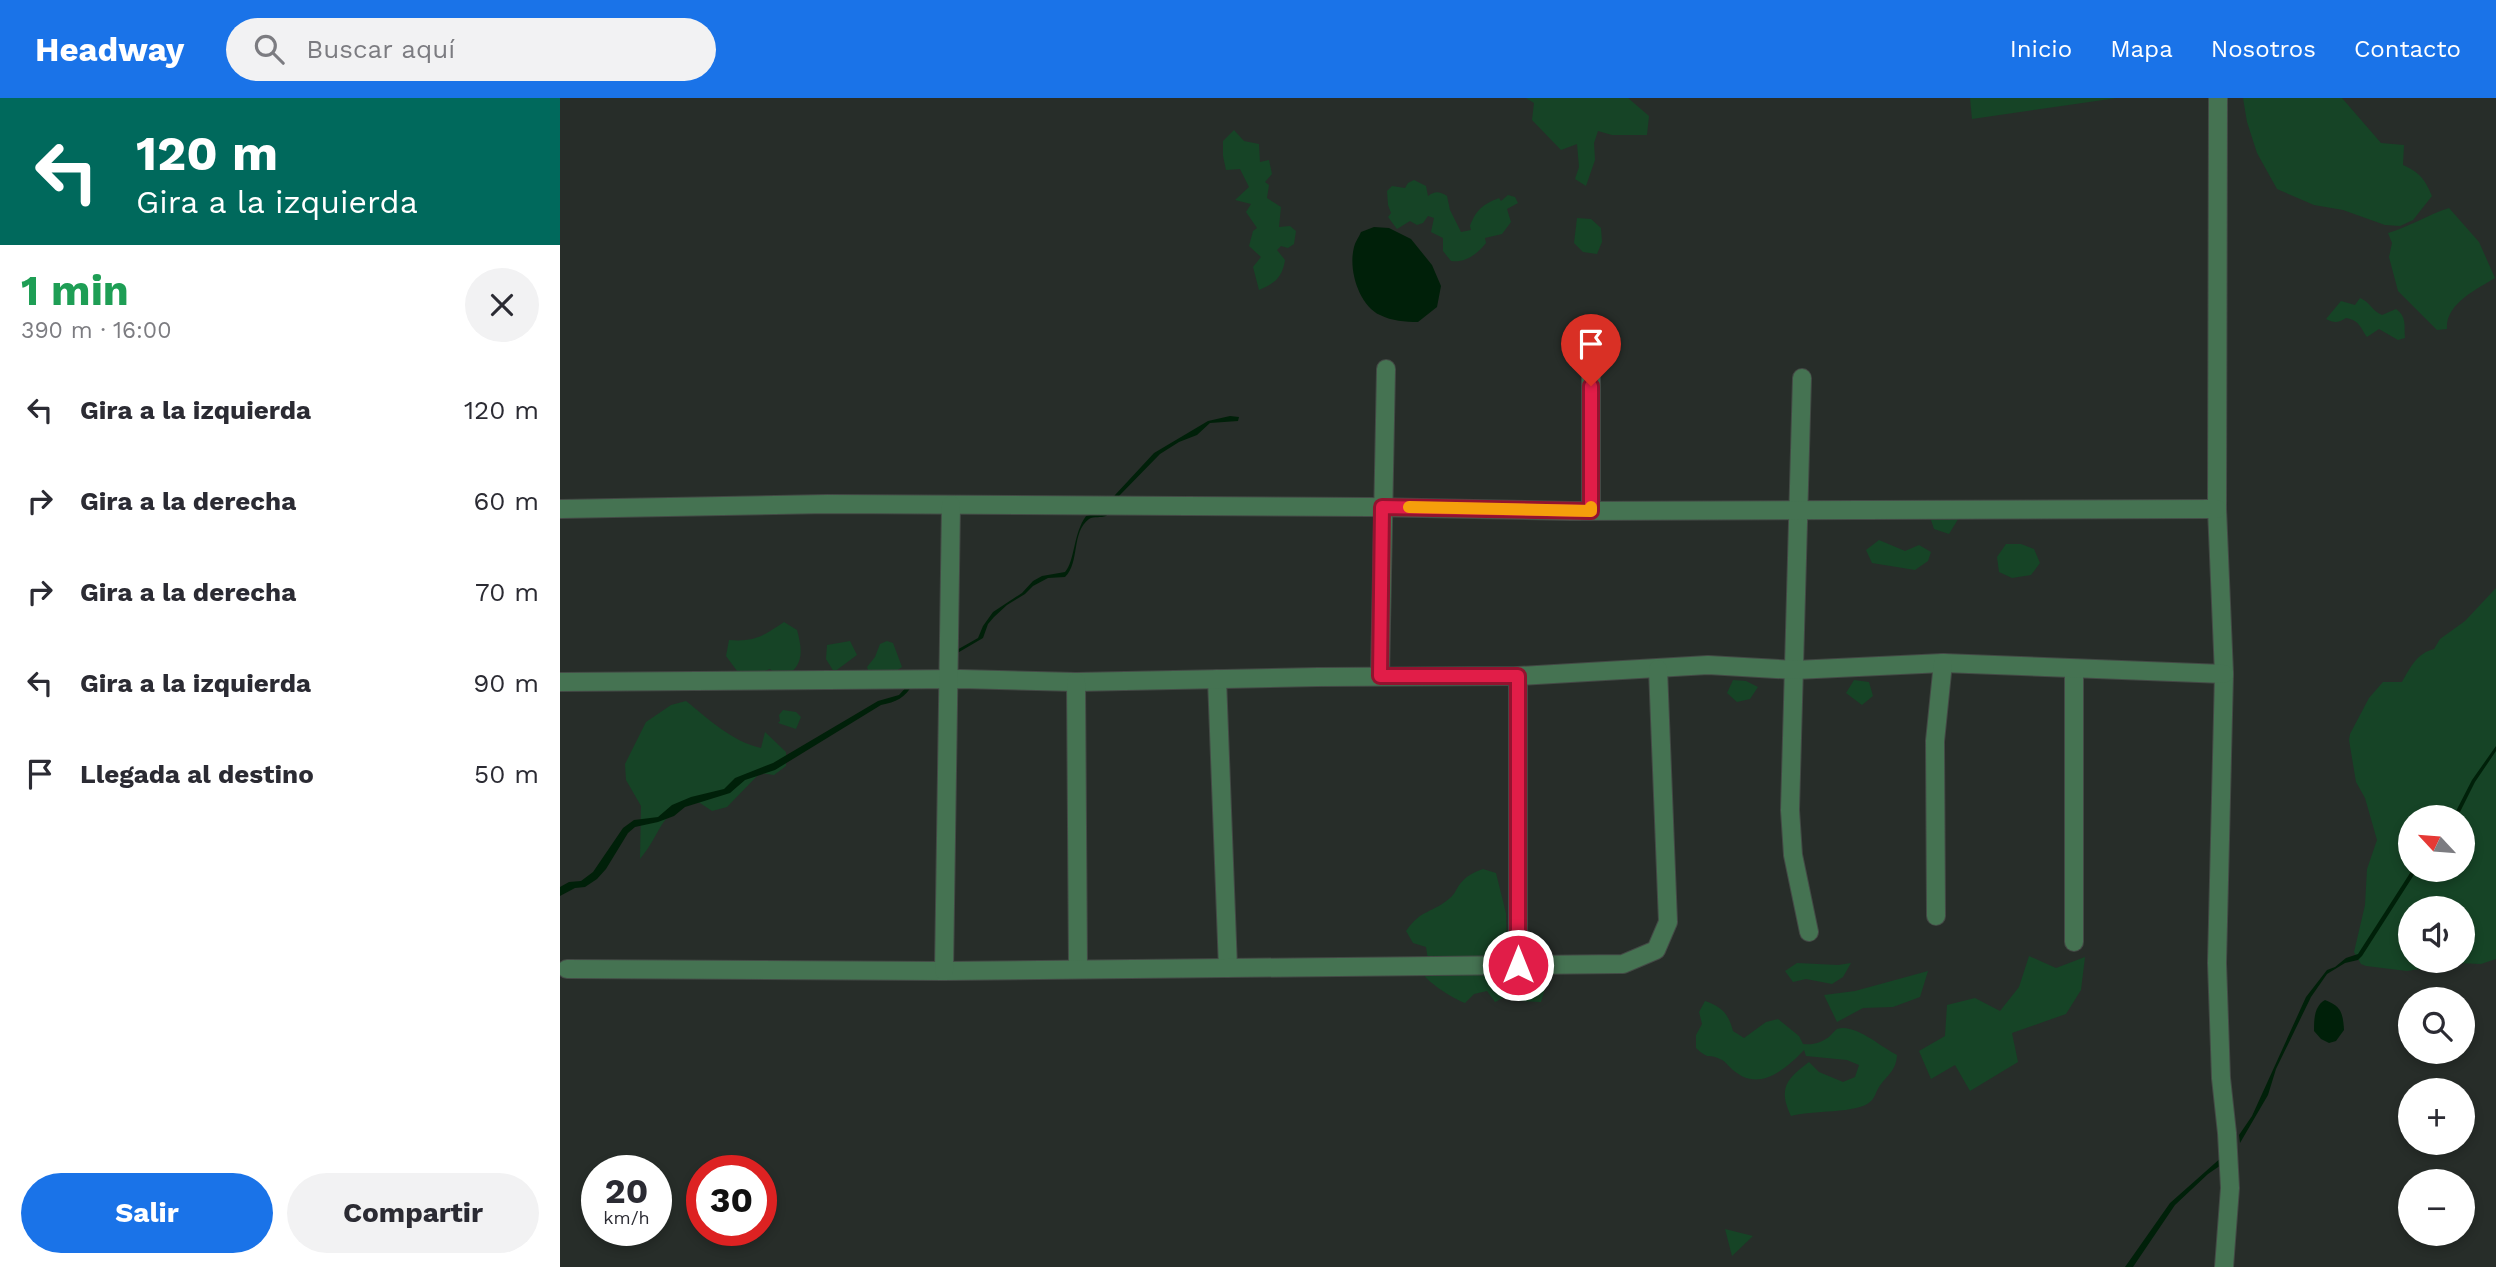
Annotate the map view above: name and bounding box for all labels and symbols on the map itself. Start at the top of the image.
pin [1561,314,1621,386]
north arrow [2398,805,2474,882]
position arrow [1481,928,1555,1002]
speed limit sign: 30 [686,1155,777,1246]

